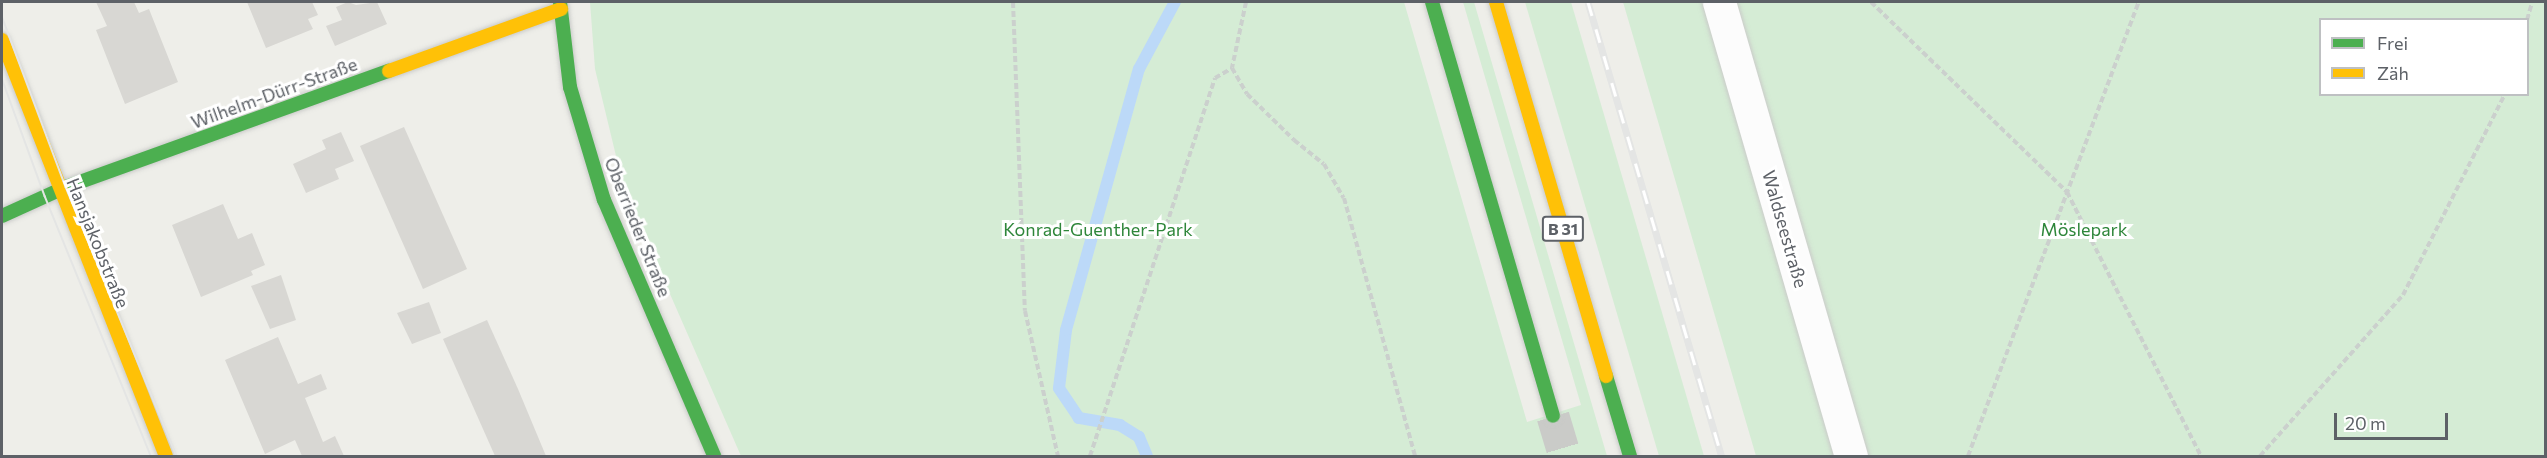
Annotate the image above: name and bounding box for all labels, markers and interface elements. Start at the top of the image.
legend [2319,18,2529,96]
text: Frei [2377,32,2408,54]
street label: Wilhelm-Dürr-Straße [188,53,360,133]
text: Zäh [2377,62,2409,84]
street label: Oberrieder Straße [600,154,676,300]
street label: Waldseestraße [1758,168,1812,290]
street label: Hansjakobstraße [62,175,134,311]
road number: B 31 [1540,216,1586,242]
park label: Konrad-Guenther-Park [1003,218,1193,240]
park label: Möslepark [2040,218,2128,240]
scale bar [2337,401,2451,439]
text: 20 m [2345,412,2386,434]

